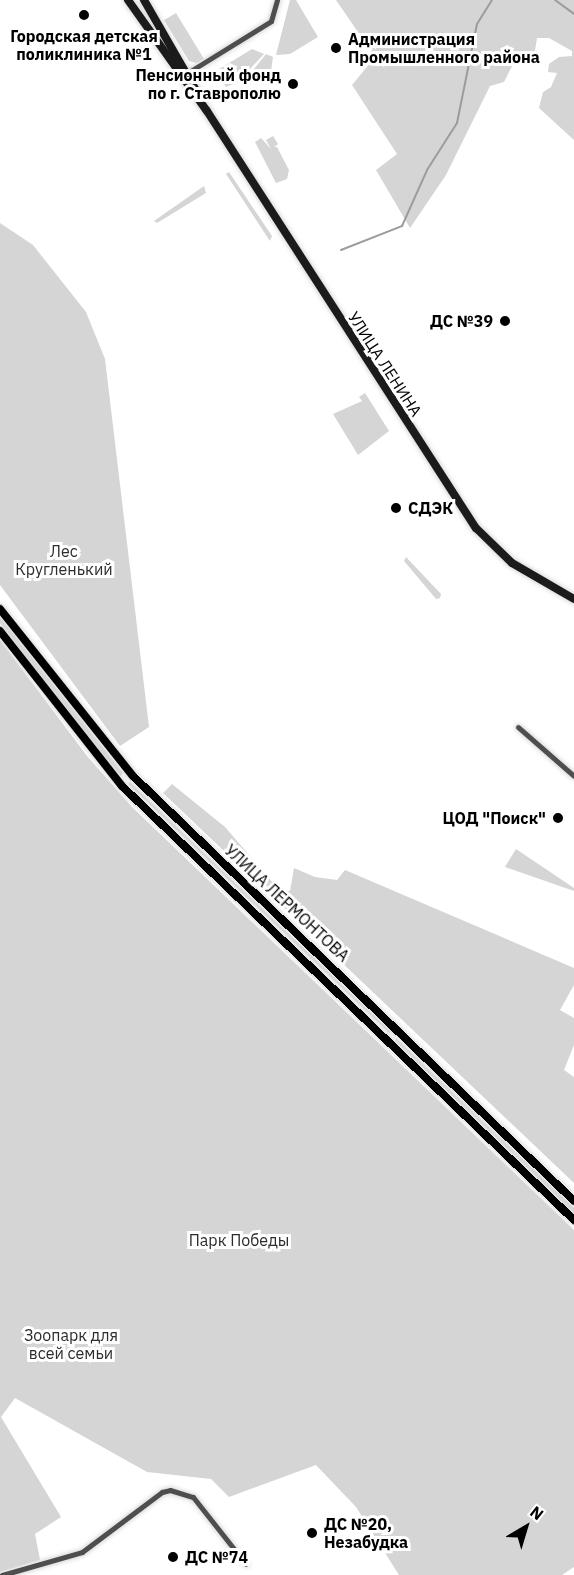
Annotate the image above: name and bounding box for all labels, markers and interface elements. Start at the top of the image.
marker: Городская детская поликлиника №1 [75,6,93,24]
place label: Городская детская поликлиника №1 [10,26,158,64]
place label: Администрация Промышленного района [348,29,540,67]
marker: Администрация Промышленного района [329,41,343,55]
place label: Пенсионный фонд по г. Ставрополю [135,65,281,103]
marker: Пенсионный фонд по г. Ставрополю [286,77,300,91]
street label: УЛИЦА ЛЕНИНА [344,308,426,420]
place label: ДС №39 [430,311,493,331]
marker: ДС №39 [498,314,512,328]
place label: СДЭК [408,498,453,518]
marker: СДЭК [389,501,403,515]
park label: Лес Кругленький [15,541,113,579]
place label: ЦОД "Поиск" [443,808,546,828]
marker: ЦОД "Поиск" [551,811,565,825]
street label: УЛИЦА ЛЕРМОНТОВА [221,840,353,966]
park label: Парк Победы [189,1230,289,1250]
park label: Зоопарк для всей семьи [24,1325,118,1363]
north arrow [496,1497,556,1557]
text: N [526,1501,548,1524]
place label: ДС №20, Незабудка [324,1514,408,1552]
marker: ДС №20, Незабудка [305,1526,319,1540]
place label: ДС №74 [185,1547,248,1567]
marker: ДС №74 [166,1550,180,1564]

